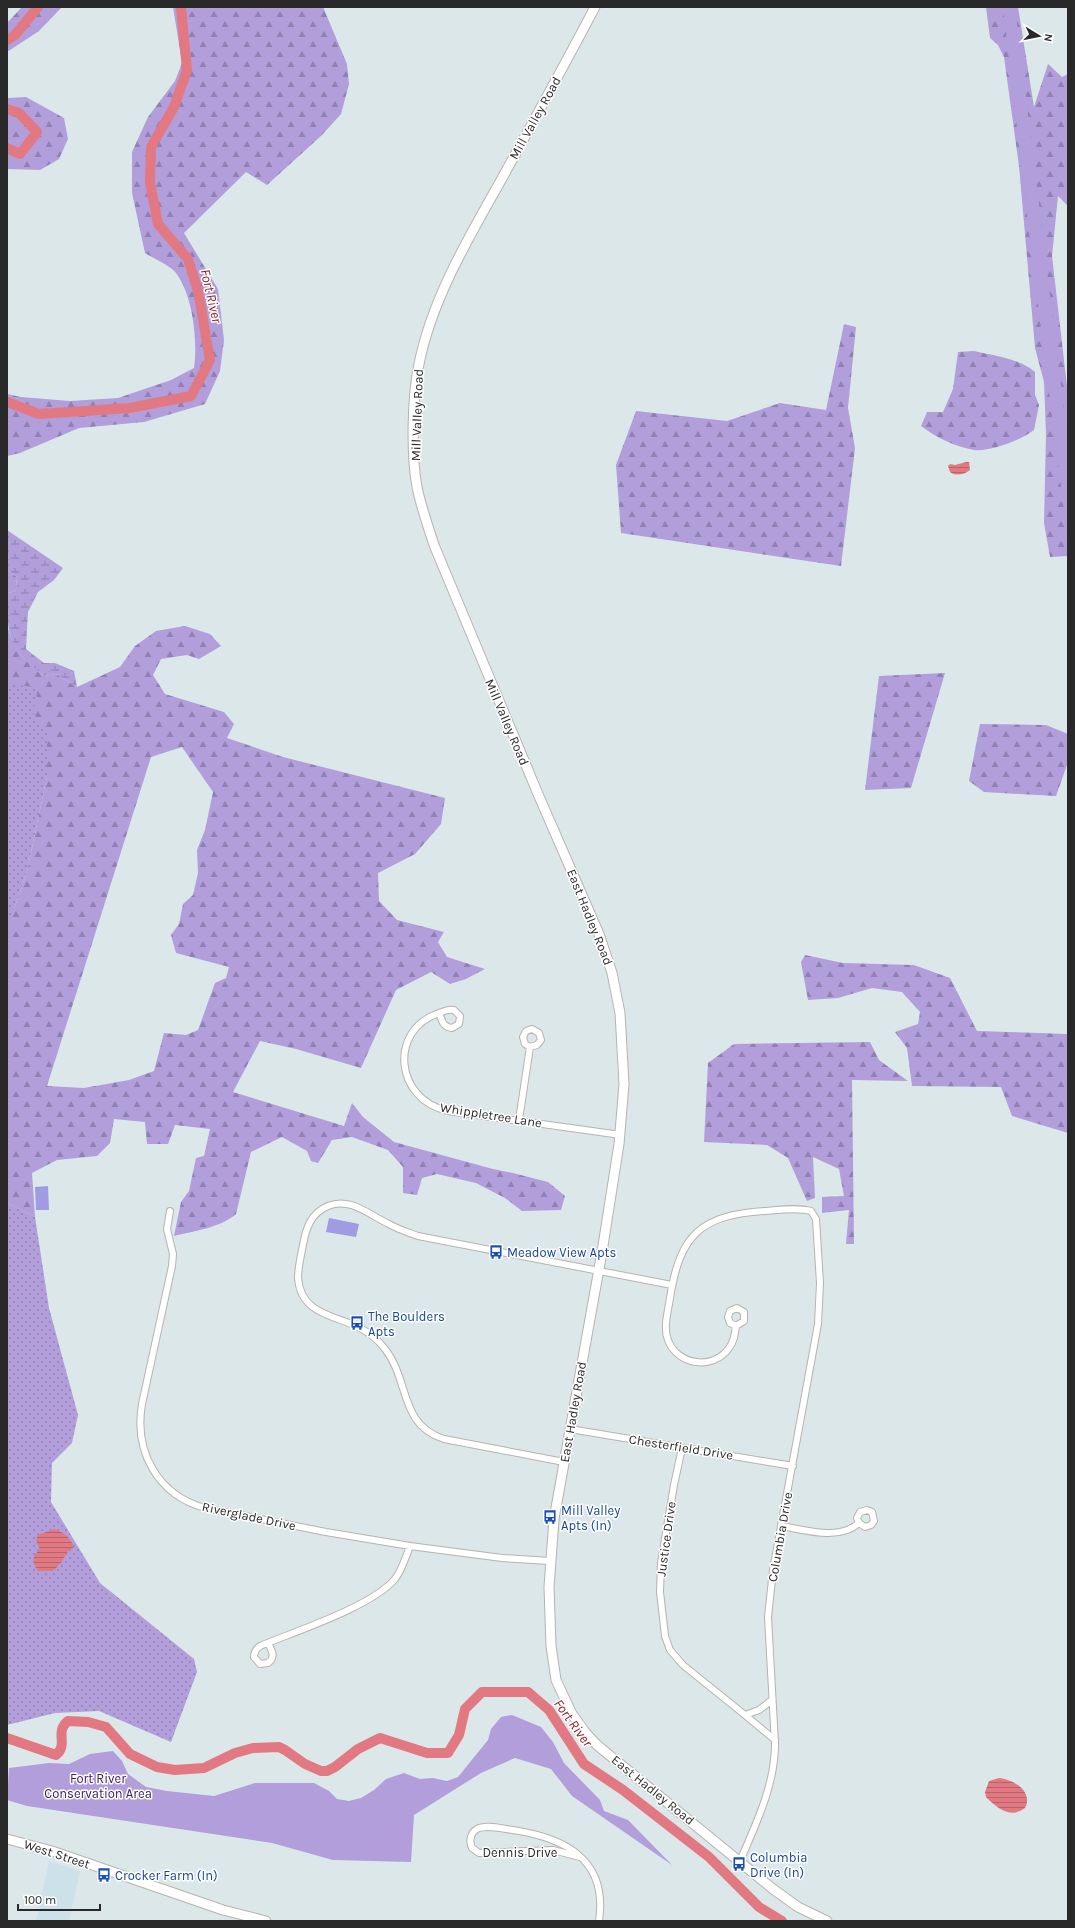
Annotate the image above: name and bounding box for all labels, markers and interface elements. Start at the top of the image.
north arrow [1019,16,1059,56]
text: N [1041,33,1055,43]
street label: Mill Valley Road [506,74,564,162]
water label: Fort River [197,267,226,326]
street label: Mill Valley Road [408,369,426,461]
street label: Mill Valley Road [482,677,532,767]
street label: East Hadley Road [564,867,616,967]
street label: Whippletree Lane [439,1100,543,1130]
bus stop icon: Meadow View Apts [488,1244,504,1260]
place label: Meadow View Apts [507,1245,616,1260]
place label: The Boulders Apts [368,1309,445,1339]
bus stop icon: The Boulders Apts [349,1315,365,1331]
street label: East Hadley Road [557,1360,589,1464]
street label: Chesterfield Drive [628,1431,735,1463]
street label: Columbia Drive [765,1491,795,1583]
street label: Riverglade Drive [201,1499,298,1533]
street label: Justice Drive [653,1500,679,1577]
place label: Mill Valley Apts (In) [561,1503,620,1533]
bus stop icon: Mill Valley Apts (In) [542,1509,558,1525]
water label: Fort River [550,1696,597,1751]
street label: East Hadley Road [609,1752,697,1828]
park label: Fort River Conservation Area [44,1771,152,1801]
street label: West Street [22,1836,92,1872]
street label: Dennis Drive [482,1845,558,1860]
place label: Columbia Drive (In) [750,1850,807,1880]
bus stop icon: Columbia Drive (In) [731,1856,747,1872]
bus stop icon: Crocker Farm (In) [96,1867,112,1883]
place label: Crocker Farm (In) [115,1868,218,1883]
scale bar [18,1886,100,1912]
text: 100 m [24,1893,56,1907]

